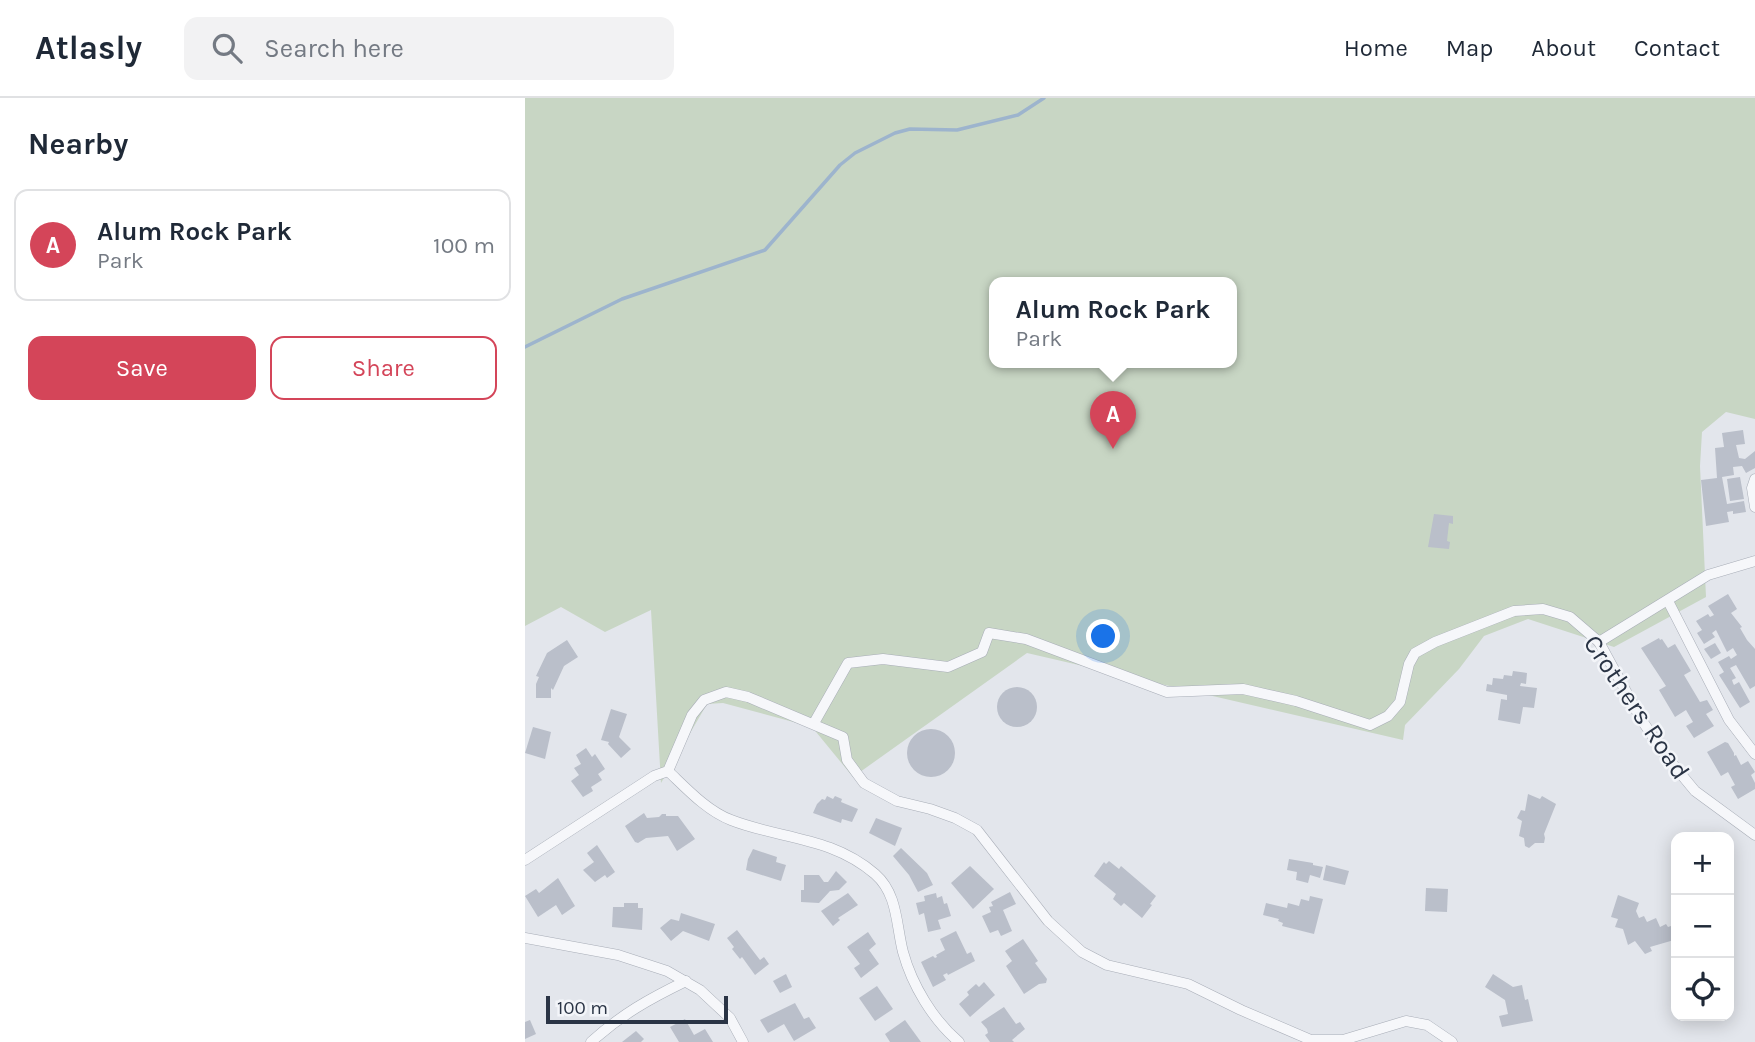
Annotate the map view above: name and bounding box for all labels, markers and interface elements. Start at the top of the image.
search box [184,17,674,80]
text: Atlasly [35,29,142,67]
icon: search [208,29,246,67]
text: Search here [264,33,404,64]
text: Home [1344,34,1408,62]
text: Map [1446,34,1493,62]
text: About [1531,34,1596,62]
text: Contact [1634,34,1720,62]
text: Nearby [28,126,128,162]
text: Alum Rock Park [97,216,292,247]
text: A [46,232,60,259]
text: 100 m [433,232,495,259]
text: Park [97,247,144,274]
popup [989,277,1237,368]
text: Alum Rock Park [1016,294,1210,325]
text: Park [1016,325,1062,352]
button: Save [28,336,256,400]
button: Share [270,336,497,400]
pin: A [1090,391,1136,449]
your location [1086,619,1120,653]
street label: Crothers Road [1577,629,1696,785]
map controls [1671,832,1734,1021]
button: + [1671,832,1734,895]
button: − [1671,895,1734,958]
button: locate [1671,958,1734,1021]
scale bar [546,993,728,1025]
text: 100 m [557,997,608,1019]

